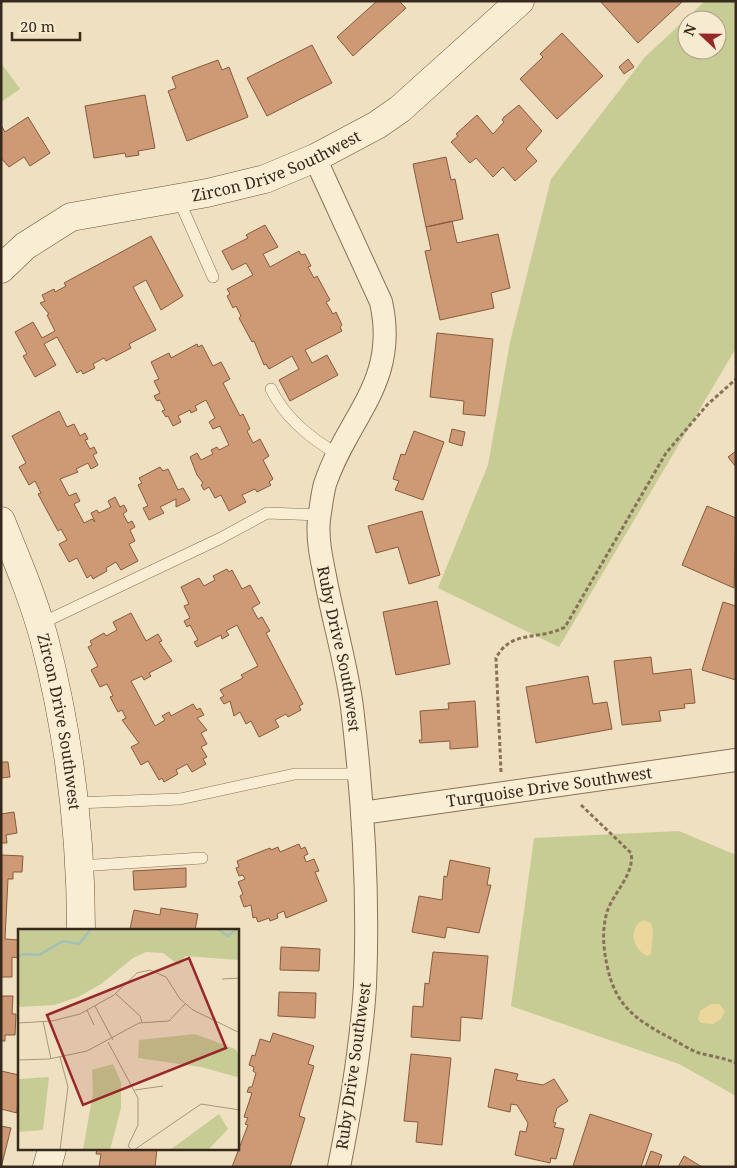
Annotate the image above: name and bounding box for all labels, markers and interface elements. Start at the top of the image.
scale bar [12,10,80,42]
north arrow [677,10,727,60]
text: 20 m [20,16,55,36]
text: N [679,21,700,39]
street label: Zircon Drive Southwest [190,125,365,206]
street label: Ruby Drive Southwest [312,564,366,733]
street label: Zircon Drive Southwest [32,631,86,811]
street label: Turquoise Drive Southwest [445,761,654,812]
inset map [18,929,239,1150]
street label: Ruby Drive Southwest [330,981,376,1151]

